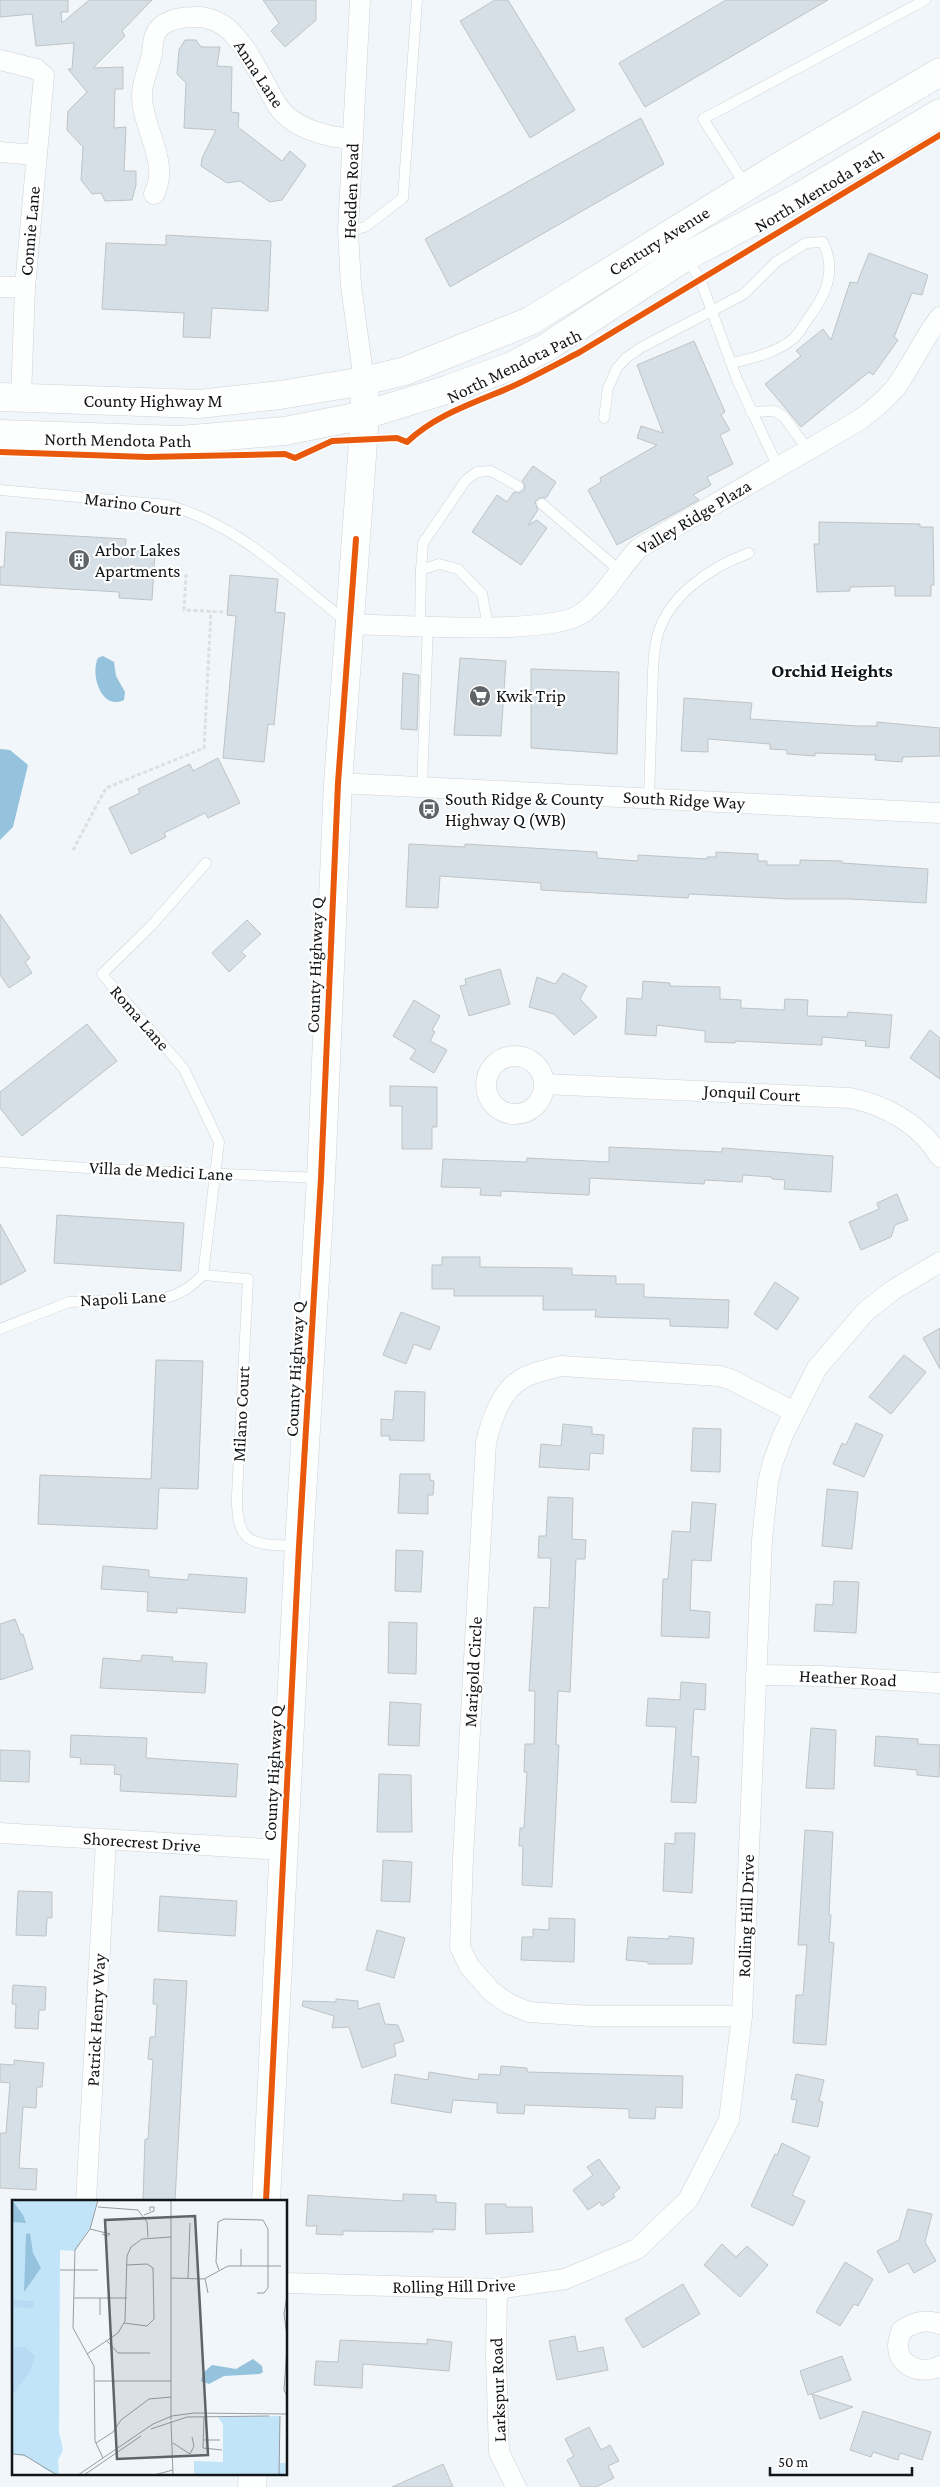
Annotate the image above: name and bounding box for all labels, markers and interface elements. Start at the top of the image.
street label: Anna Lane [230,37,288,111]
street label: Hedden Road [339,142,363,239]
street label: North Mentoda Path [751,143,888,236]
street label: Connie Lane [16,185,44,277]
street label: Century Avenue [605,202,713,280]
street label: North Mendota Path [443,325,585,407]
street label: County Highway M [83,391,223,411]
street label: North Mendota Path [44,429,192,451]
street label: Valley Ridge Plaza [634,475,754,559]
street label: Marino Court [83,488,184,520]
place label: Arbor Lakes Apartments [95,540,180,581]
building icon: Arbor Lakes Apartments [67,548,91,572]
district label: Orchid Heights [771,660,893,681]
supermarket icon: Kwik Trip [468,684,492,708]
place label: Kwik Trip [496,686,566,706]
street label: South Ridge Way [622,787,746,813]
place label: South Ridge & County Highway Q (WB) [445,789,604,831]
bus stop icon: South Ridge & County Highway Q (WB) [417,797,441,821]
street label: County Highway Q [303,896,327,1033]
street label: Roma Lane [106,981,174,1055]
street label: Jonquil Court [701,1080,802,1106]
street label: Villa de Medici Lane [89,1157,234,1185]
street label: Napoli Lane [79,1286,167,1310]
street label: County Highway Q [281,1300,309,1437]
street label: Milano Court [229,1364,254,1462]
street label: Marigold Circle [460,1616,486,1728]
street label: Heather Road [799,1665,898,1691]
street label: County Highway Q [259,1704,287,1841]
street label: Shorecrest Drive [83,1828,202,1856]
street label: Rolling Hill Drive [734,1854,758,1978]
street label: Patrick Henry Way [83,1952,110,2087]
inset map [12,2200,288,2474]
street label: Rolling Hill Drive [392,2275,516,2297]
street label: Larkspur Road [486,2337,510,2443]
scale bar [770,2444,912,2476]
text: 50 m [778,2454,808,2470]

